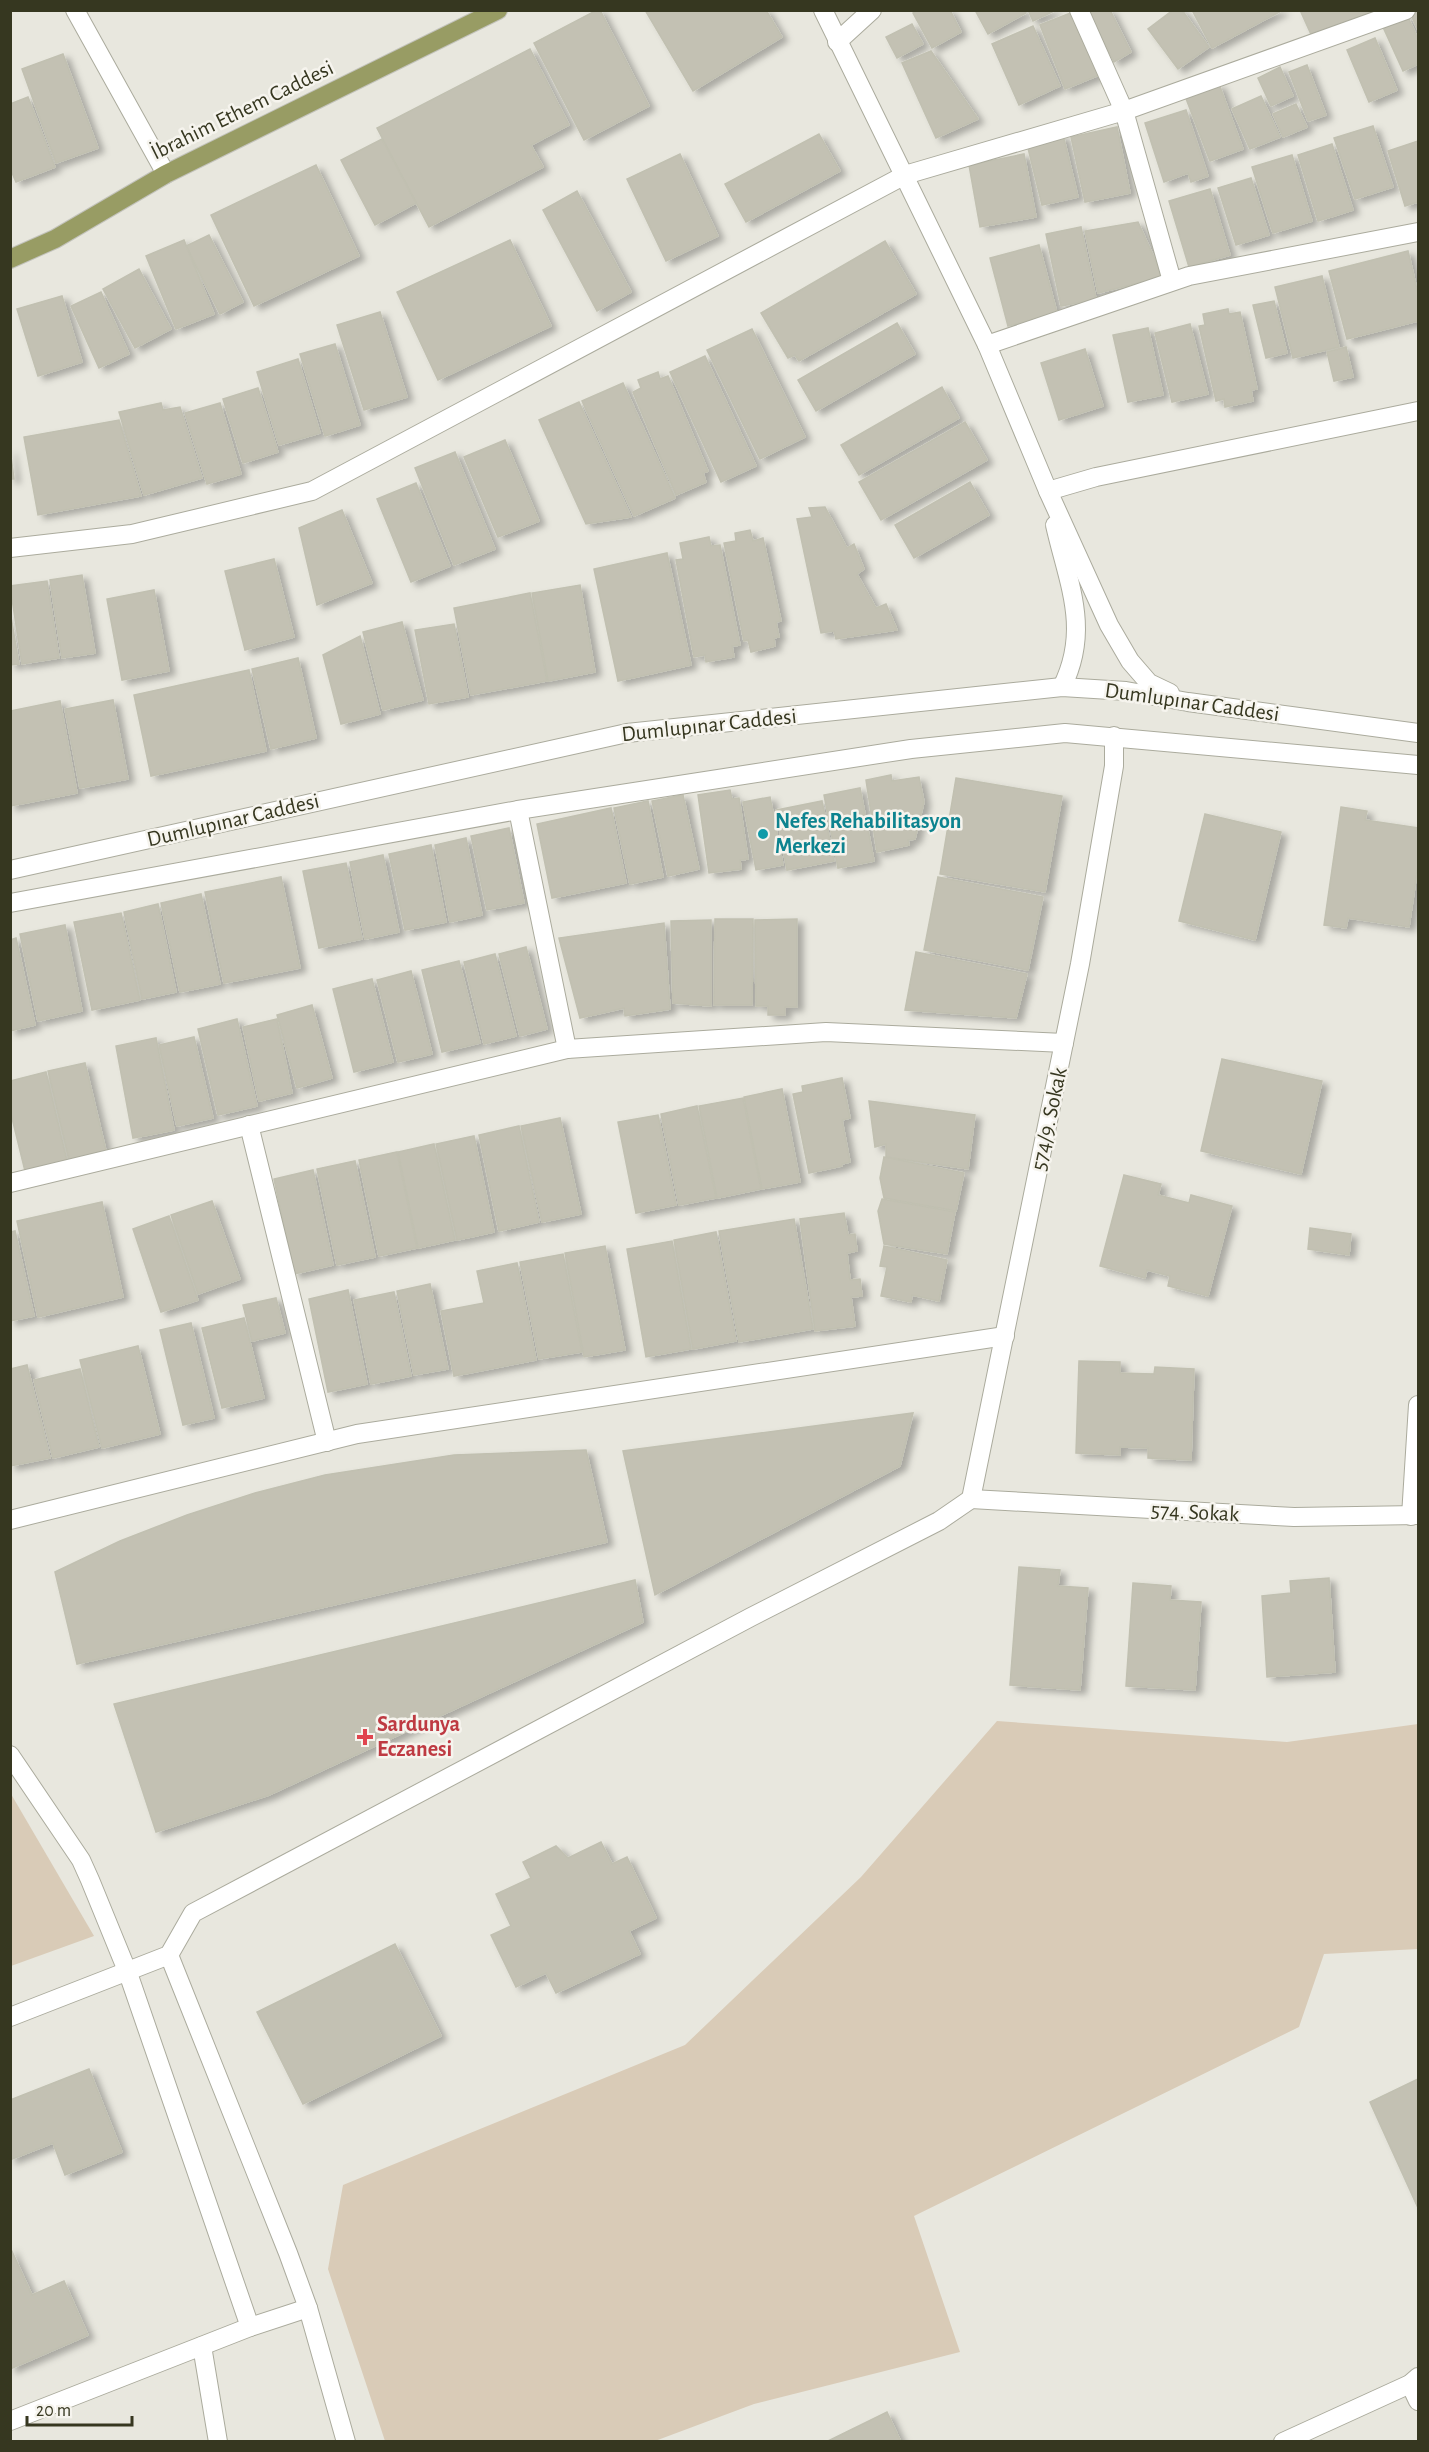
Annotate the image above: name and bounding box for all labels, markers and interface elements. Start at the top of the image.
street label: İbrahim Ethem Caddesi [147,56,337,164]
street label: Dumlupınar Caddesi [1103,679,1281,725]
street label: Dumlupınar Caddesi [620,705,798,745]
street label: Dumlupınar Caddesi [145,789,321,851]
place label: Nefes Rehabilitasyon Merkezi [775,810,961,857]
marker: Nefes Rehabilitasyon Merkezi [756,827,770,841]
street label: 574/9. Sokak [1027,1065,1071,1173]
street label: 574. Sokak [1150,1499,1240,1525]
place label: Sardunya Eczanesi [377,1713,460,1760]
marker: Sardunya Eczanesi [358,1730,372,1744]
scale bar [27,2389,132,2427]
text: 20 m [36,2402,71,2420]

